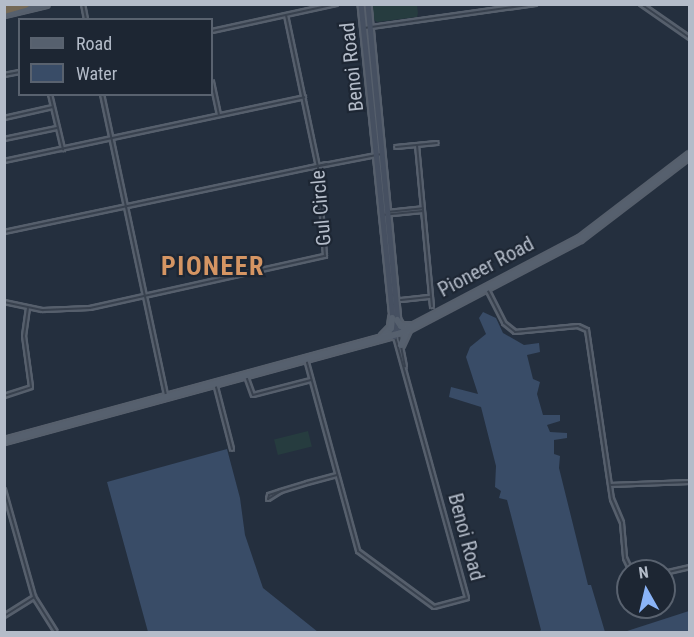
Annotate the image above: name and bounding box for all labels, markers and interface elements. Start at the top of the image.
legend [18,18,213,96]
street label: Benoi Road [335,21,369,113]
text: Road [76,33,112,54]
text: Water [76,63,117,84]
street label: Gul Circle [306,169,336,247]
street label: Pioneer Road [434,232,538,302]
district label: PIONEER [161,251,265,283]
street label: Benoi Road [443,491,489,583]
north arrow [616,559,676,619]
text: N [638,563,650,583]

